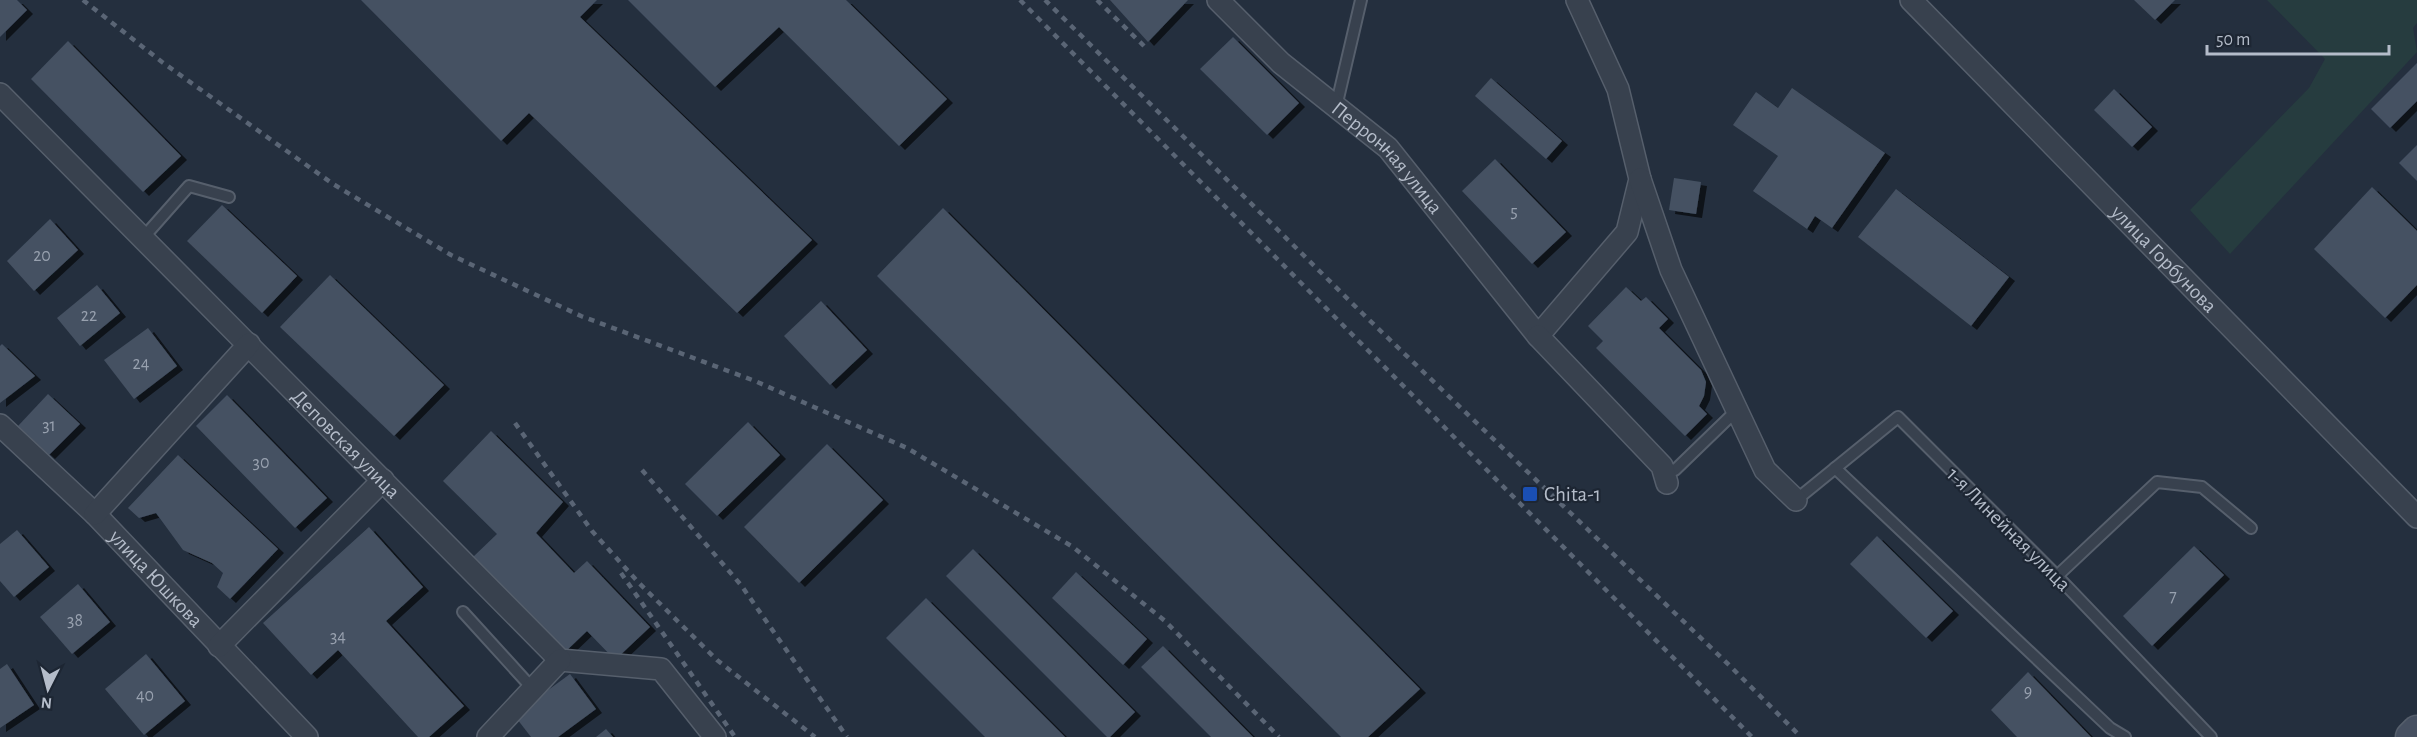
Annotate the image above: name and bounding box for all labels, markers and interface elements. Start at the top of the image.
scale bar [2207,18,2388,56]
text: 50 m [2216,31,2250,49]
street label: Перронная улица [1328,98,1447,218]
street label: улица Горбунова [2106,201,2221,317]
house number: 5 [1510,203,1518,221]
house number: 20 [33,247,51,265]
house number: 22 [81,307,97,325]
house number: 24 [133,355,150,373]
street label: Деповская улица [288,385,404,503]
house number: 31 [42,417,56,435]
house number: 30 [253,454,269,472]
street label: 1-я Линейная улица [1943,463,2075,596]
place label: Chita-1 [1544,484,1601,505]
marker: Chita-1 [1521,485,1539,503]
street label: улица Юшкова [104,525,207,632]
house number: 7 [2169,588,2177,606]
house number: 38 [67,612,83,630]
house number: 34 [330,628,346,646]
north arrow [18,659,78,719]
house number: 9 [2024,683,2032,701]
house number: 40 [136,687,154,705]
text: N [40,694,53,711]

